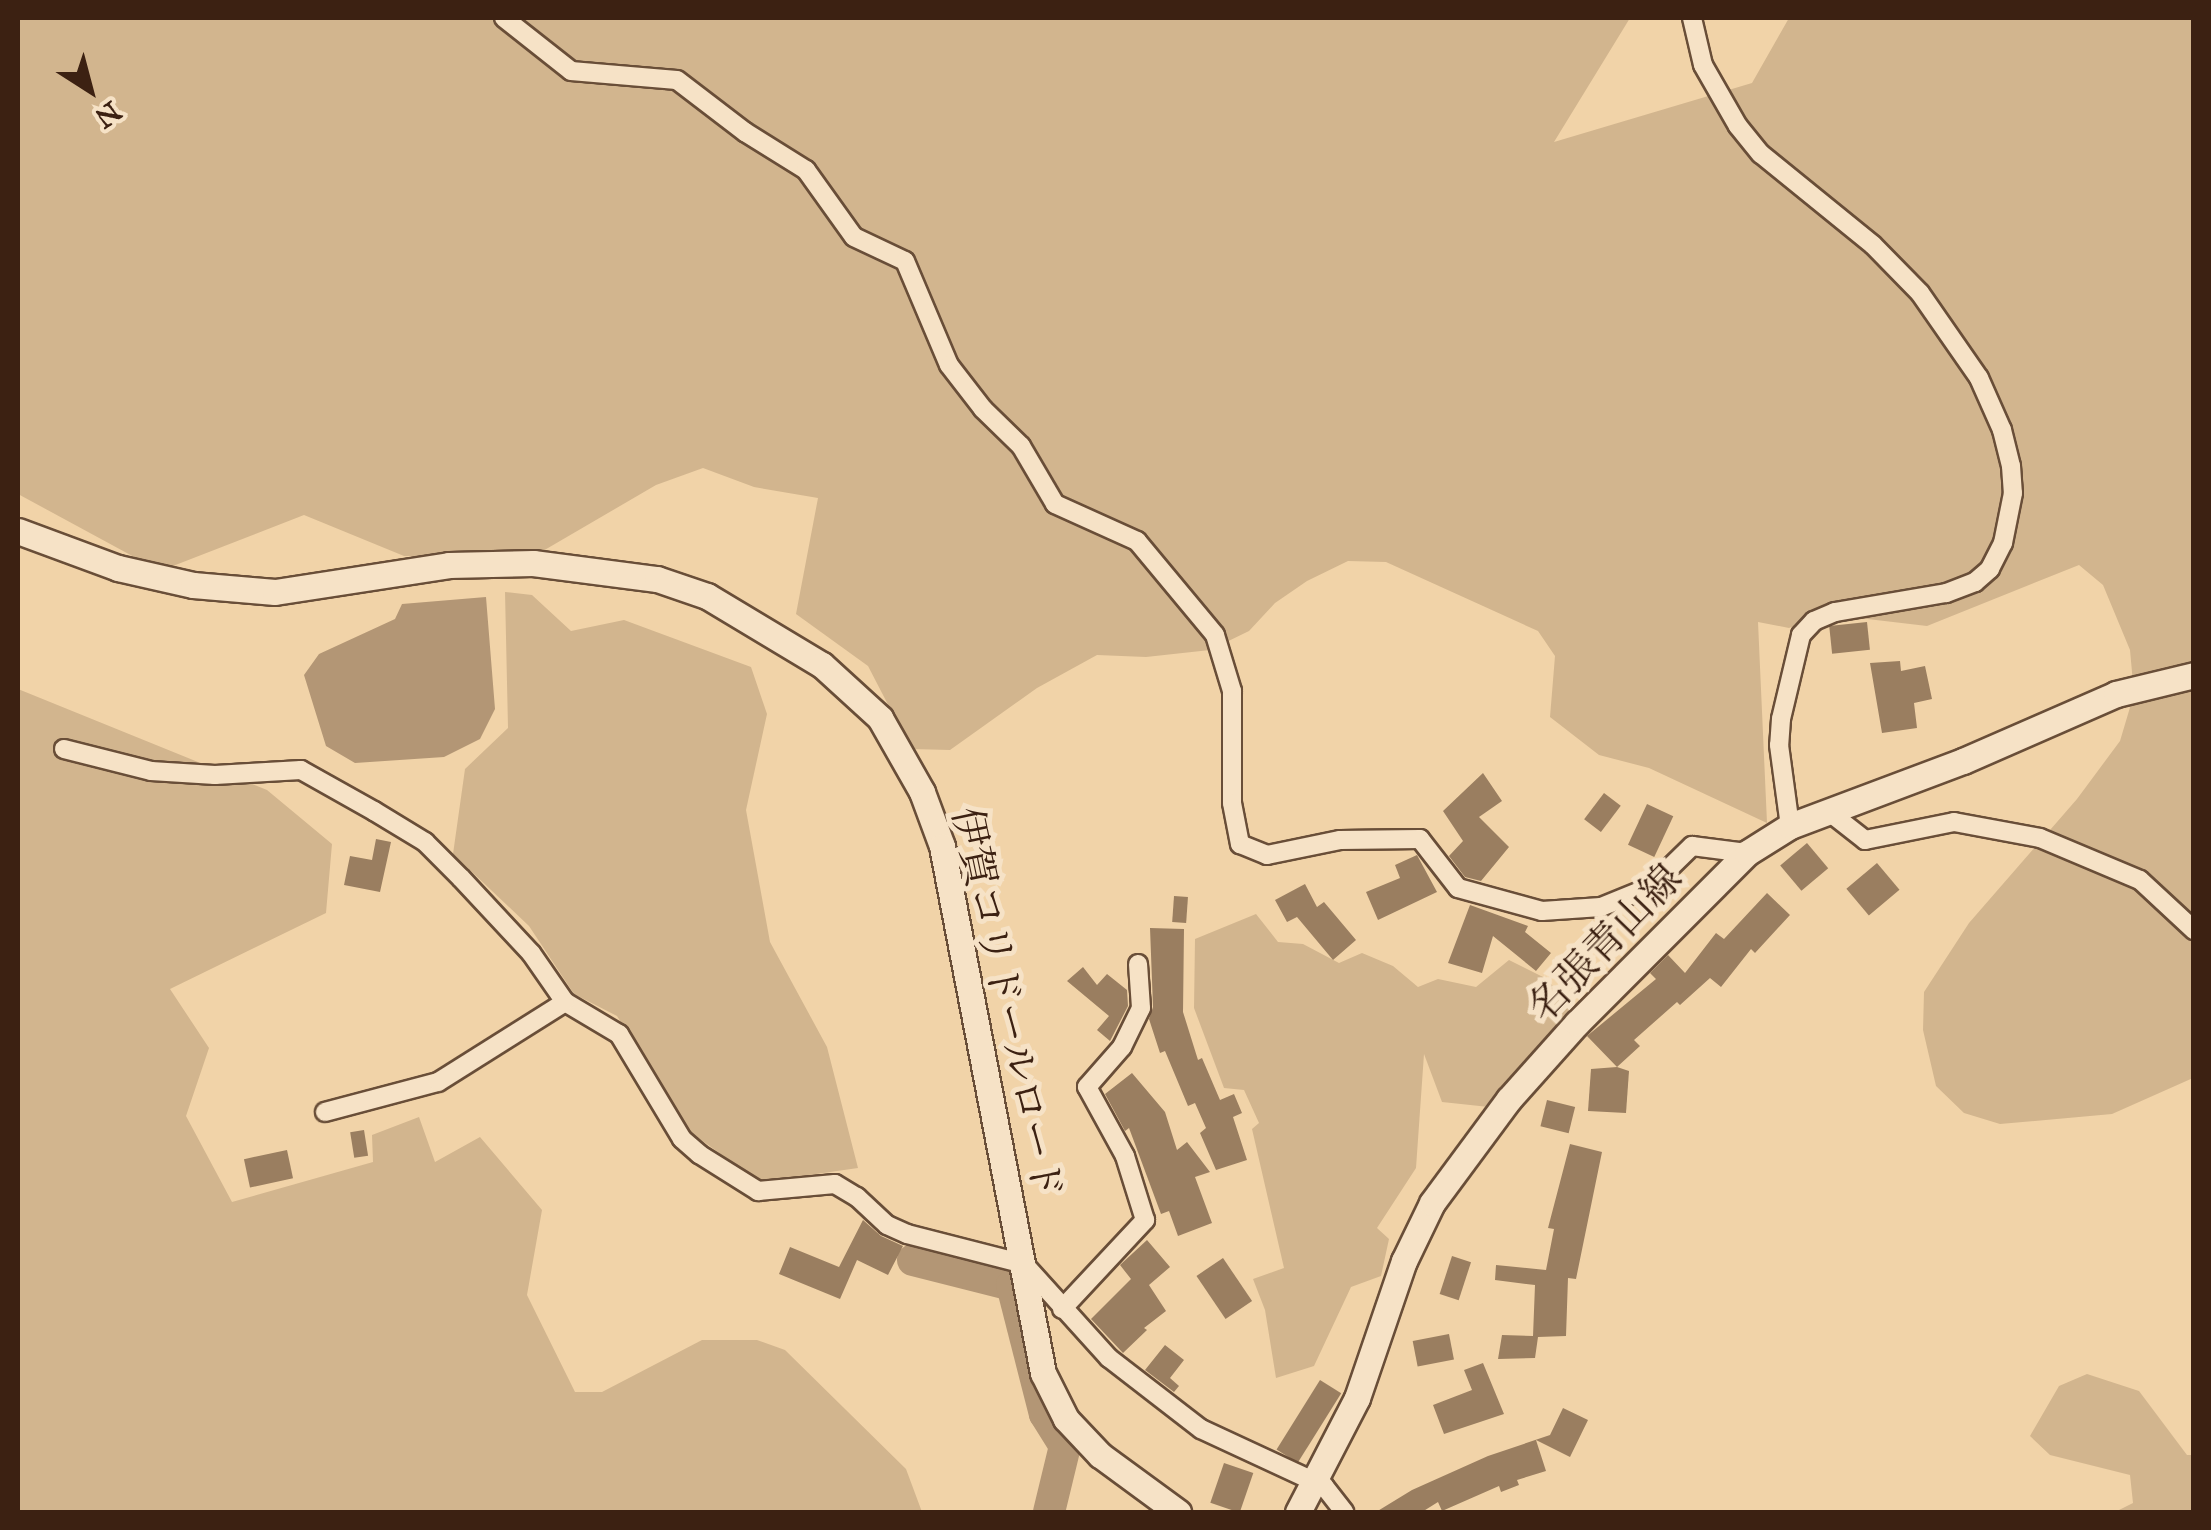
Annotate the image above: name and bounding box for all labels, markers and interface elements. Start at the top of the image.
north arrow [40,40,140,140]
text: N [88,94,128,136]
street label: 伊賀コリドールロード [942,802,1072,1204]
street label: 名張青山線 [1518,854,1692,1032]

